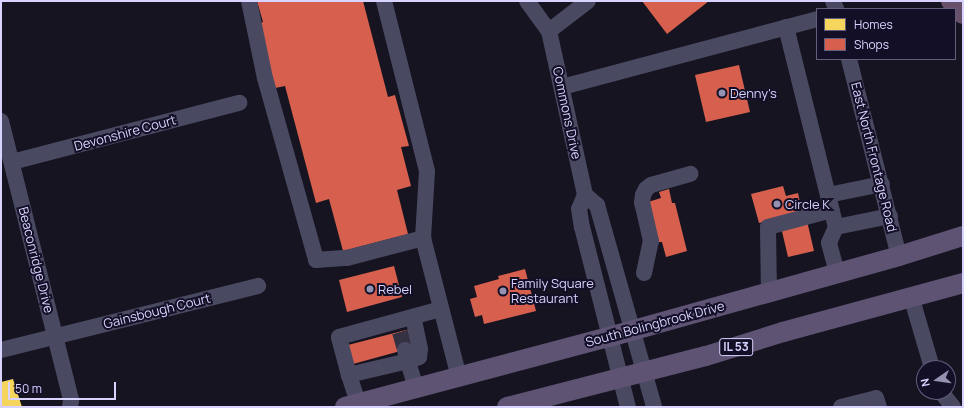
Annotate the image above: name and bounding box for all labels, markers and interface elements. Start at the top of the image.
legend [816,8,956,60]
text: Homes [854,16,893,33]
text: Shops [854,36,889,53]
street label: Commons Drive [550,65,584,161]
street label: East North Frontage Road [848,81,900,233]
place label: Denny's [730,85,777,101]
marker: Denny's [717,88,727,98]
street label: Devonshire Court [72,112,178,154]
place label: Circle K [785,196,830,212]
marker: Circle K [772,199,782,209]
street label: Beaconridge Drive [15,205,57,315]
place label: Family Square Restaurant [511,276,594,307]
place label: Rebel [378,281,412,297]
marker: Rebel [365,284,375,294]
marker: Family Square Restaurant [498,286,508,296]
street label: Gainsbough Court [102,290,212,332]
street label: South Bolingbrook Drive [584,298,726,350]
road number: IL 53 [718,337,754,357]
north arrow [916,360,956,400]
scale bar [10,374,118,400]
text: N [917,377,933,388]
text: 50 m [15,380,42,397]

